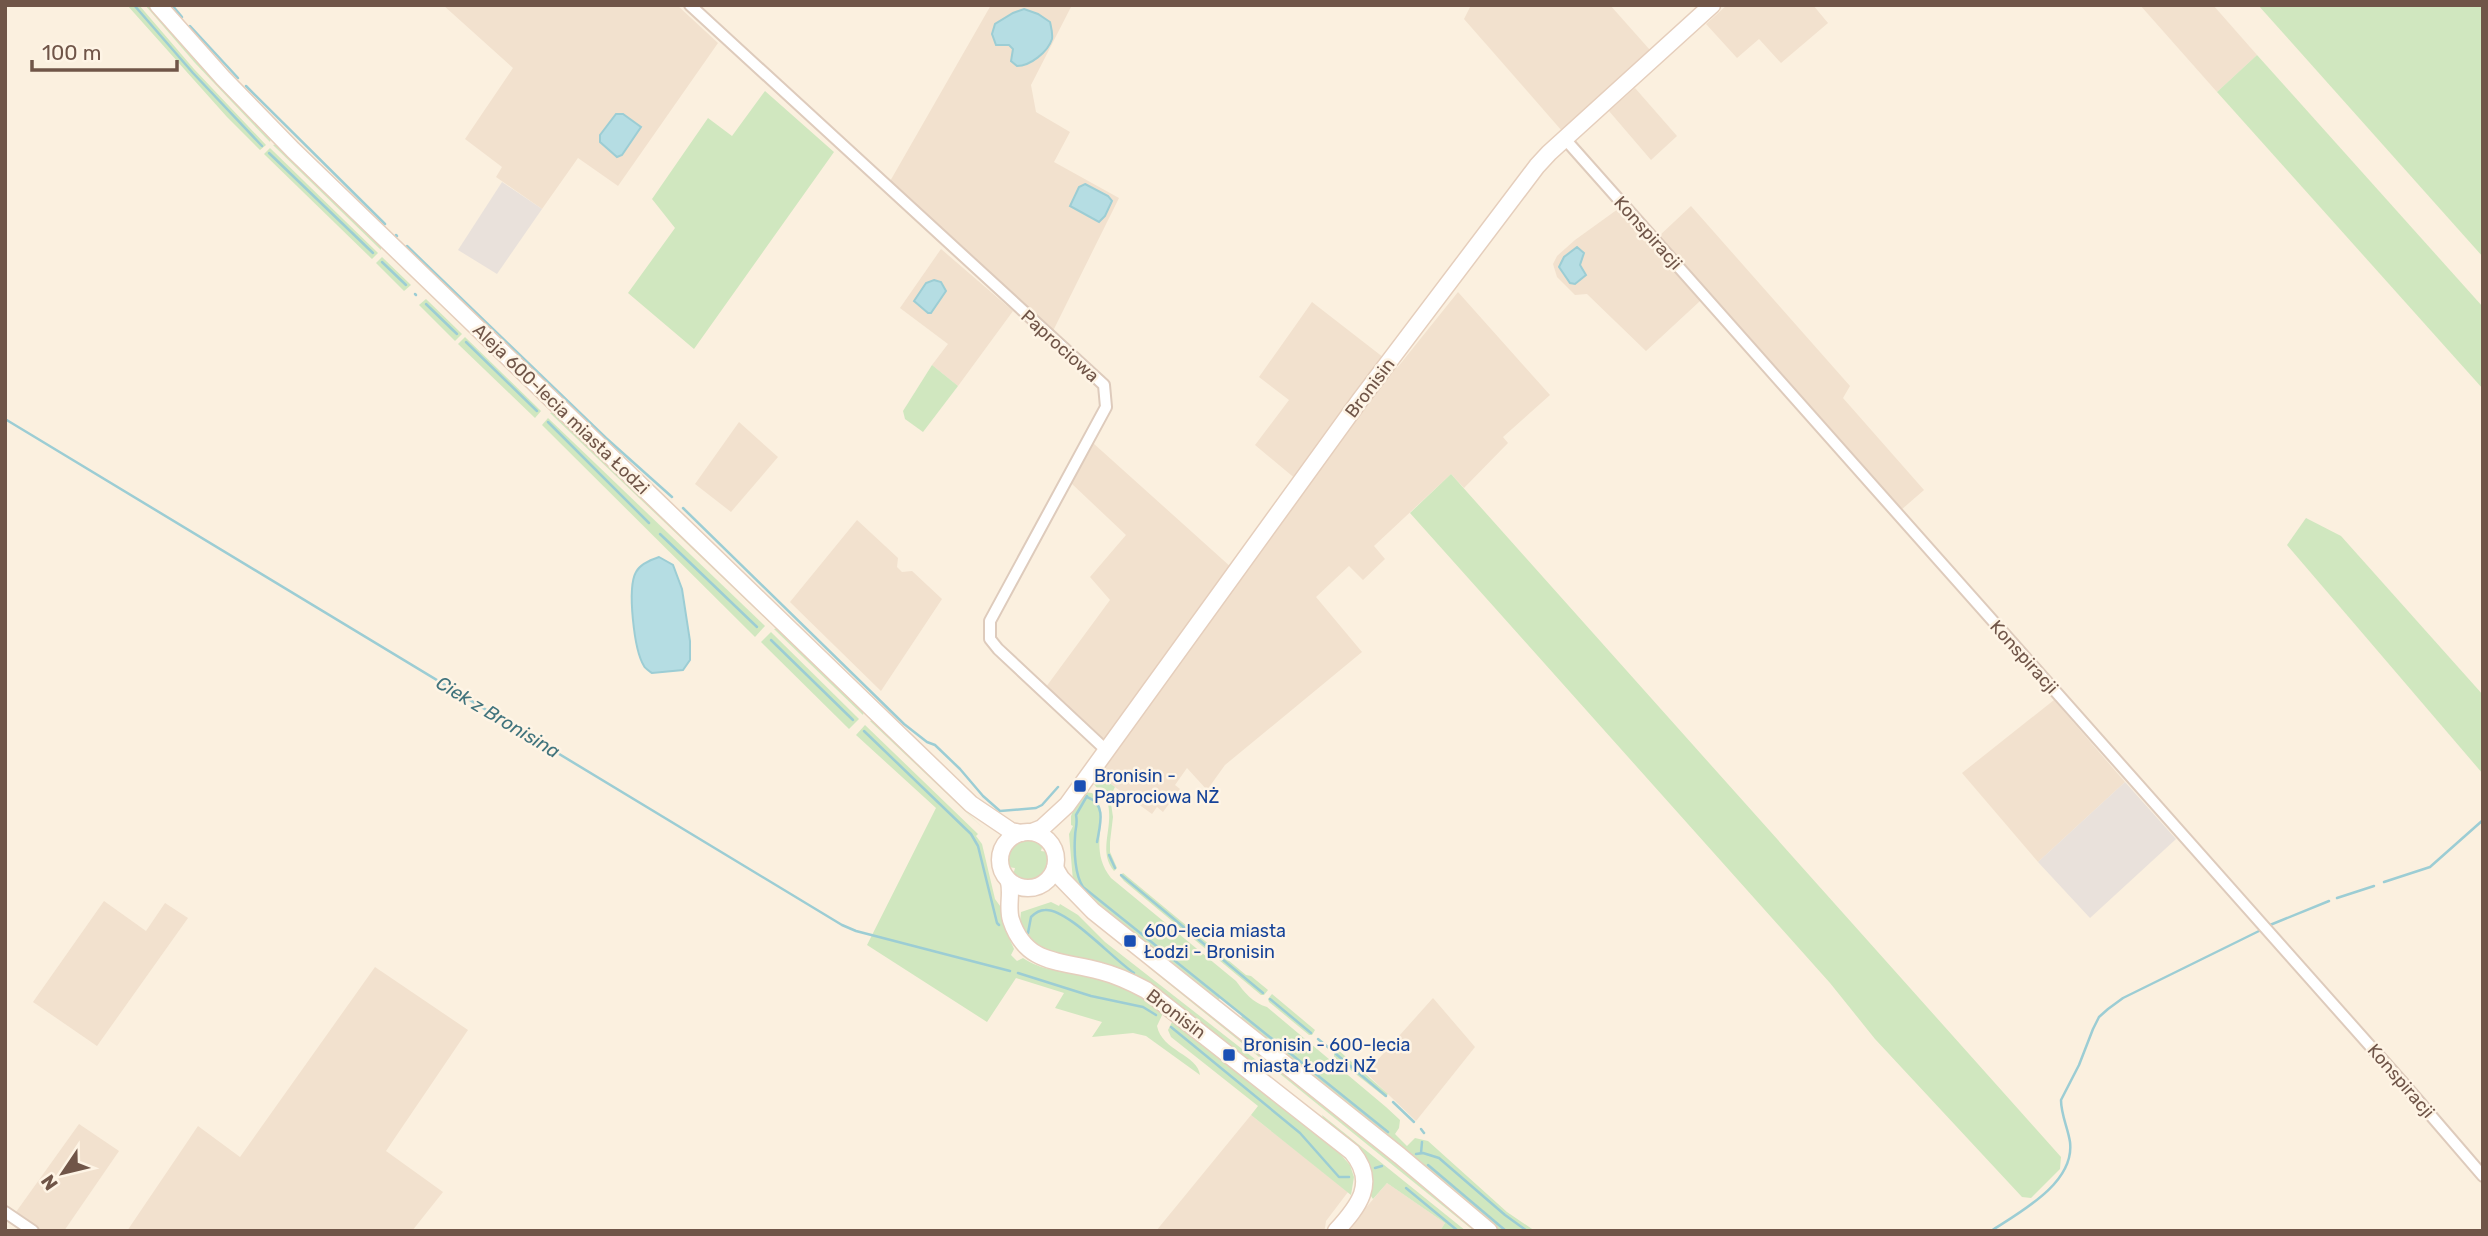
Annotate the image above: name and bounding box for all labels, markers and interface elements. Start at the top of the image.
scale bar [32,28,177,72]
text: 100 m [42,40,101,65]
street label: Konspiracji [1609,192,1687,274]
street label: Paprociowa [1016,305,1104,387]
street label: Aleja 600-lecia miasta Łodzi [468,319,654,499]
street label: Bronisin [1341,354,1399,422]
street label: Konspiracji [1985,616,2063,698]
water label: Ciek z Bronisina [432,671,564,763]
place label: Bronisin - Paprociowa NŻ [1094,765,1219,808]
marker: Bronisin - Paprociowa NŻ [1072,778,1088,794]
place label: 600-lecia miasta Łodzi - Bronisin [1144,920,1286,963]
marker: 600-lecia miasta Łodzi - Bronisin [1122,933,1138,949]
street label: Bronisin [1142,985,1210,1043]
place label: Bronisin - 600-lecia miasta Łodzi NŻ [1243,1034,1410,1077]
street label: Konspiracji [2363,1039,2439,1123]
marker: Bronisin - 600-lecia miasta Łodzi NŻ [1221,1047,1237,1063]
north arrow [28,1138,98,1208]
text: N [36,1170,63,1195]

